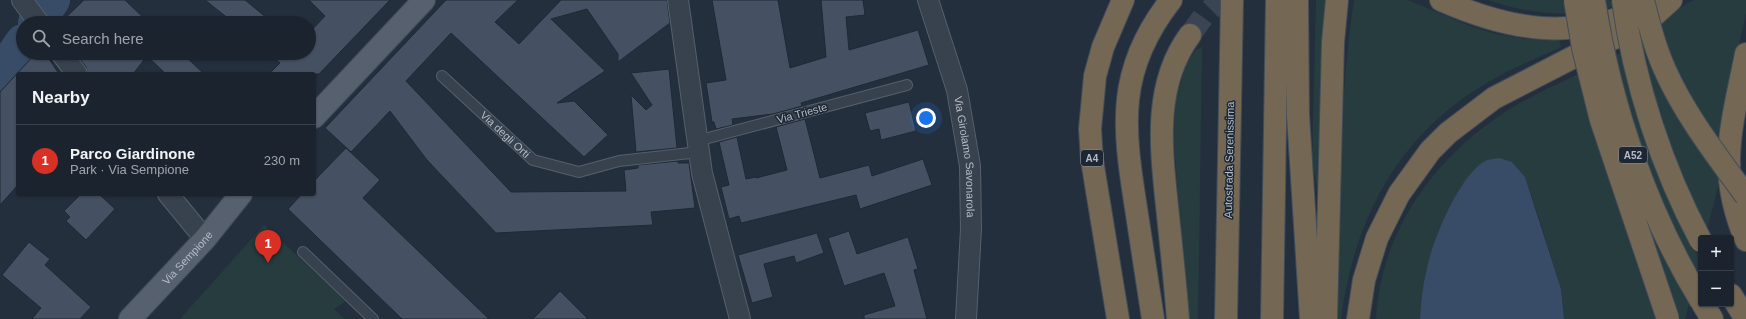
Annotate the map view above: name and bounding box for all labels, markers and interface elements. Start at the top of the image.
search box [16,16,316,60]
icon: search [30,27,52,49]
text: Search here [62,30,144,47]
text: Nearby [32,88,90,107]
street label: Via Girolamo Savonarola [952,95,977,218]
street label: Via Trieste [775,101,829,125]
street label: Autostrada Serenissima [1222,101,1236,218]
your location [916,108,936,128]
street label: Via degli Orti [478,109,532,160]
text: Parco Giardinone [70,145,195,162]
road number: A52 [1619,147,1647,163]
road number: A4 [1081,150,1103,166]
text: 1 [41,153,49,168]
text: 230 m [264,153,300,168]
text: Park · Via Sempione [70,162,189,177]
street label: Via Sempione [160,229,215,287]
pin: 1 [255,230,281,263]
map controls [1698,235,1734,307]
button: + [1698,235,1734,271]
button: − [1698,271,1734,307]

